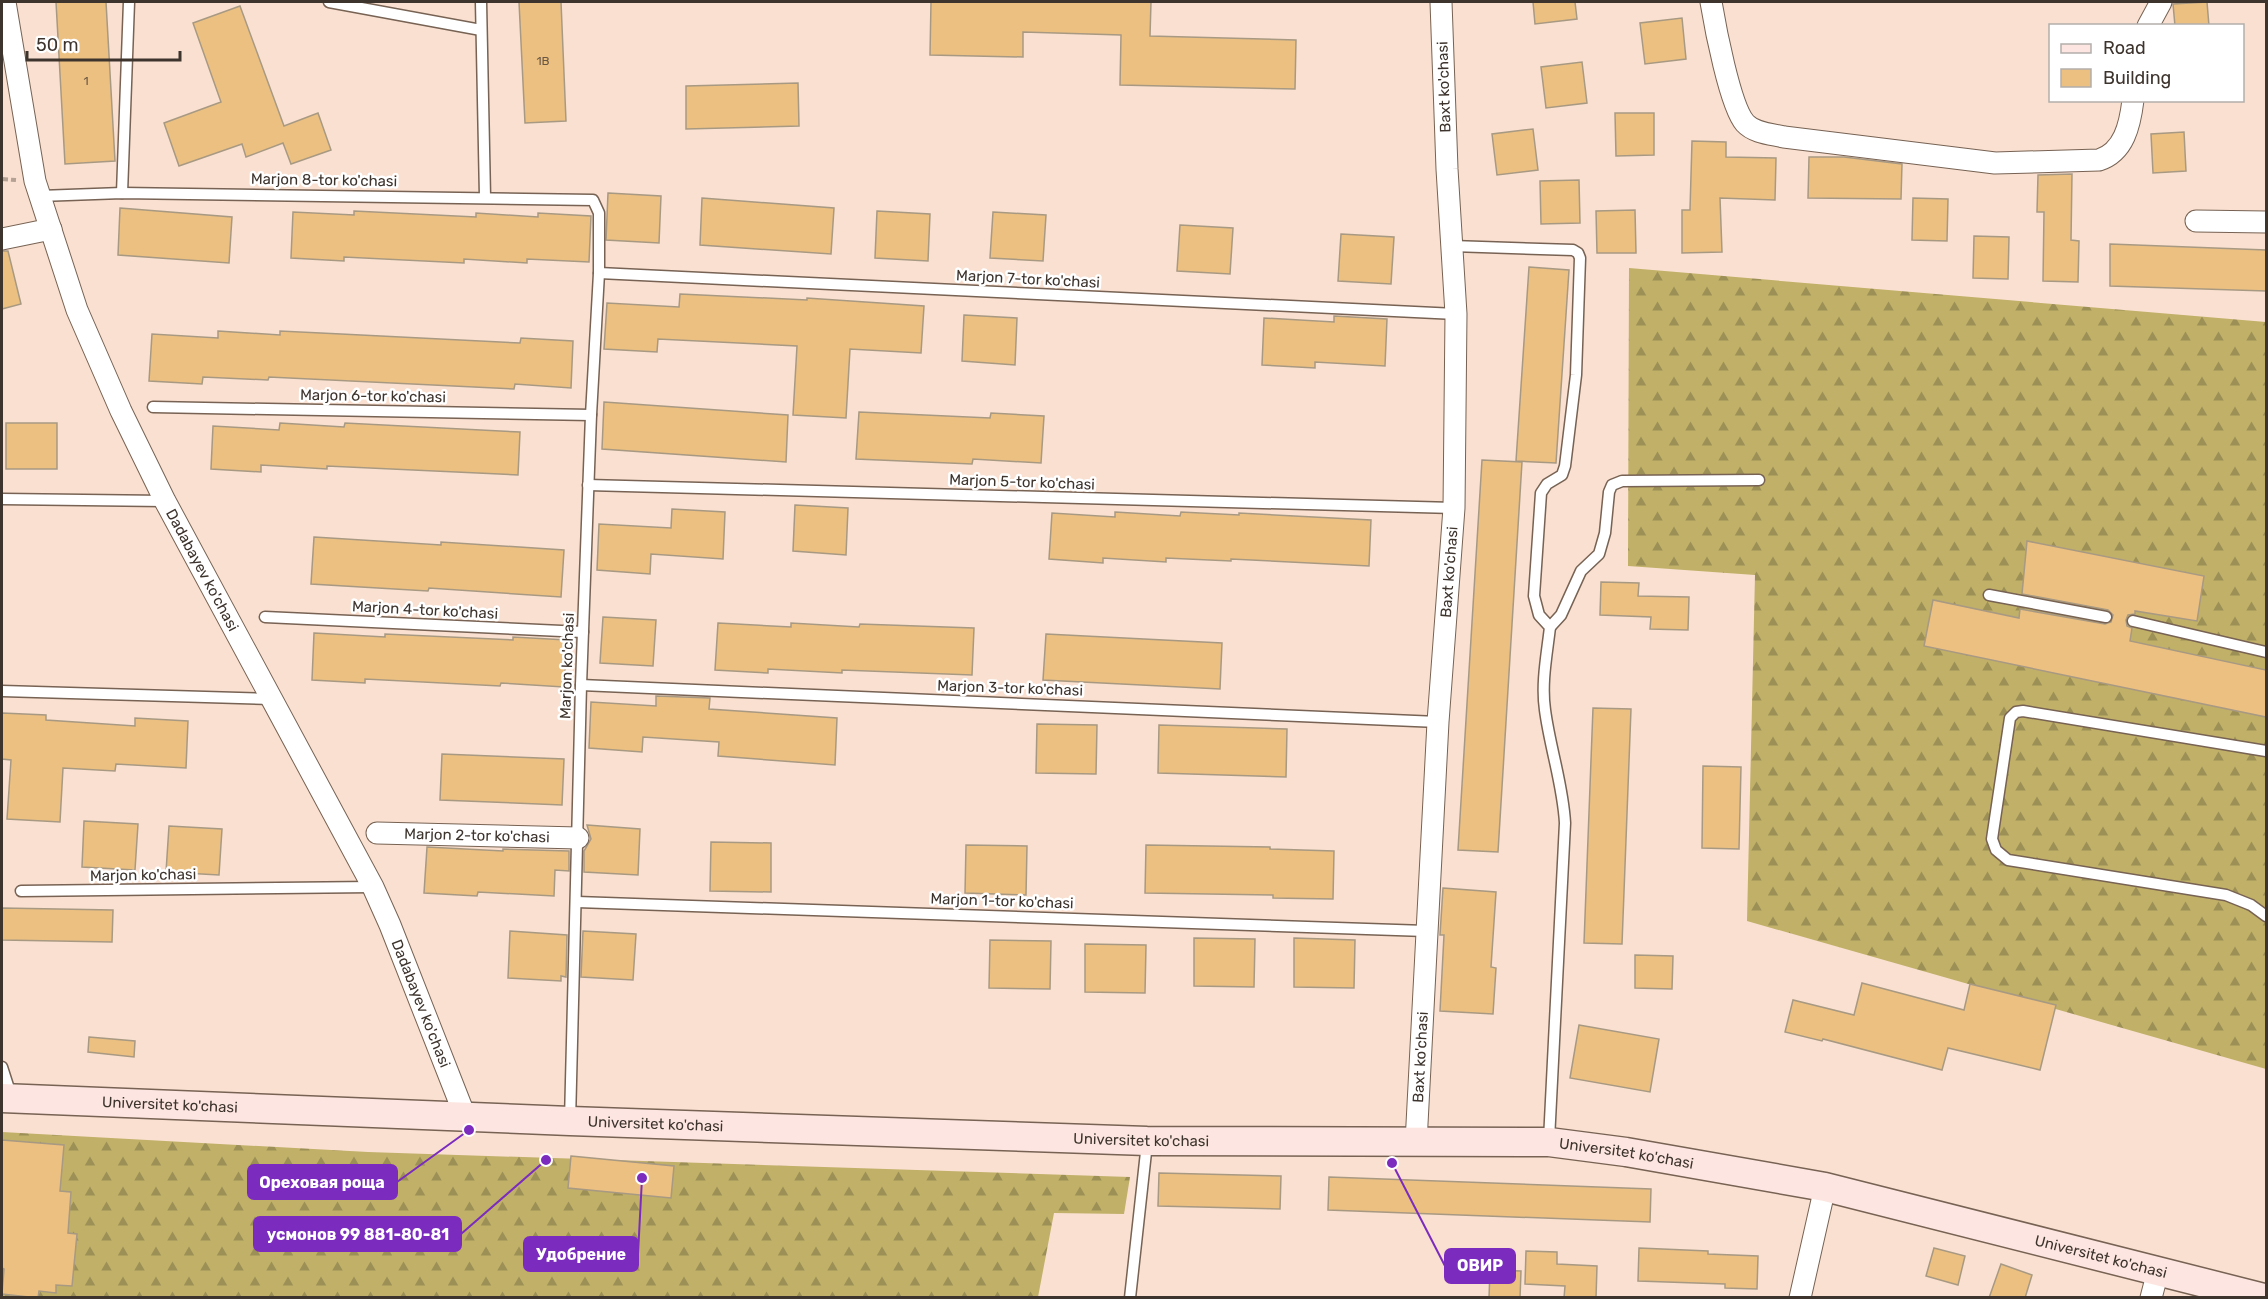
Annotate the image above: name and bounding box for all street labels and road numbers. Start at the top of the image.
street label: Baxt ko'chasi [1433,41,1455,133]
street label: Marjon 8-tor ko'chasi [251,170,397,190]
street label: Marjon 7-tor ko'chasi [956,266,1100,292]
street label: Marjon 6-tor ko'chasi [300,386,446,406]
street label: Marjon 5-tor ko'chasi [949,470,1095,494]
street label: Dadabayev ko'chasi [162,506,242,634]
street label: Baxt ko'chasi [1437,526,1462,618]
street label: Marjon 4-tor ko'chasi [351,597,499,623]
street label: Marjon ko'chasi [556,613,578,719]
street label: Marjon 3-tor ko'chasi [937,676,1083,700]
street label: Marjon 2-tor ko'chasi [404,825,550,846]
street label: Marjon ko'chasi [90,865,196,885]
street label: Marjon 1-tor ko'chasi [930,890,1074,912]
street label: Dadabayev ko'chasi [388,937,454,1070]
street label: Baxt ko'chasi [1409,1011,1432,1103]
street label: Universitet ko'chasi [102,1093,238,1117]
street label: Universitet ko'chasi [587,1113,724,1135]
street label: Universitet ko'chasi [1073,1129,1209,1150]
street label: Universitet ko'chasi [1558,1134,1695,1173]
street label: Universitet ko'chasi [2033,1231,2169,1282]

